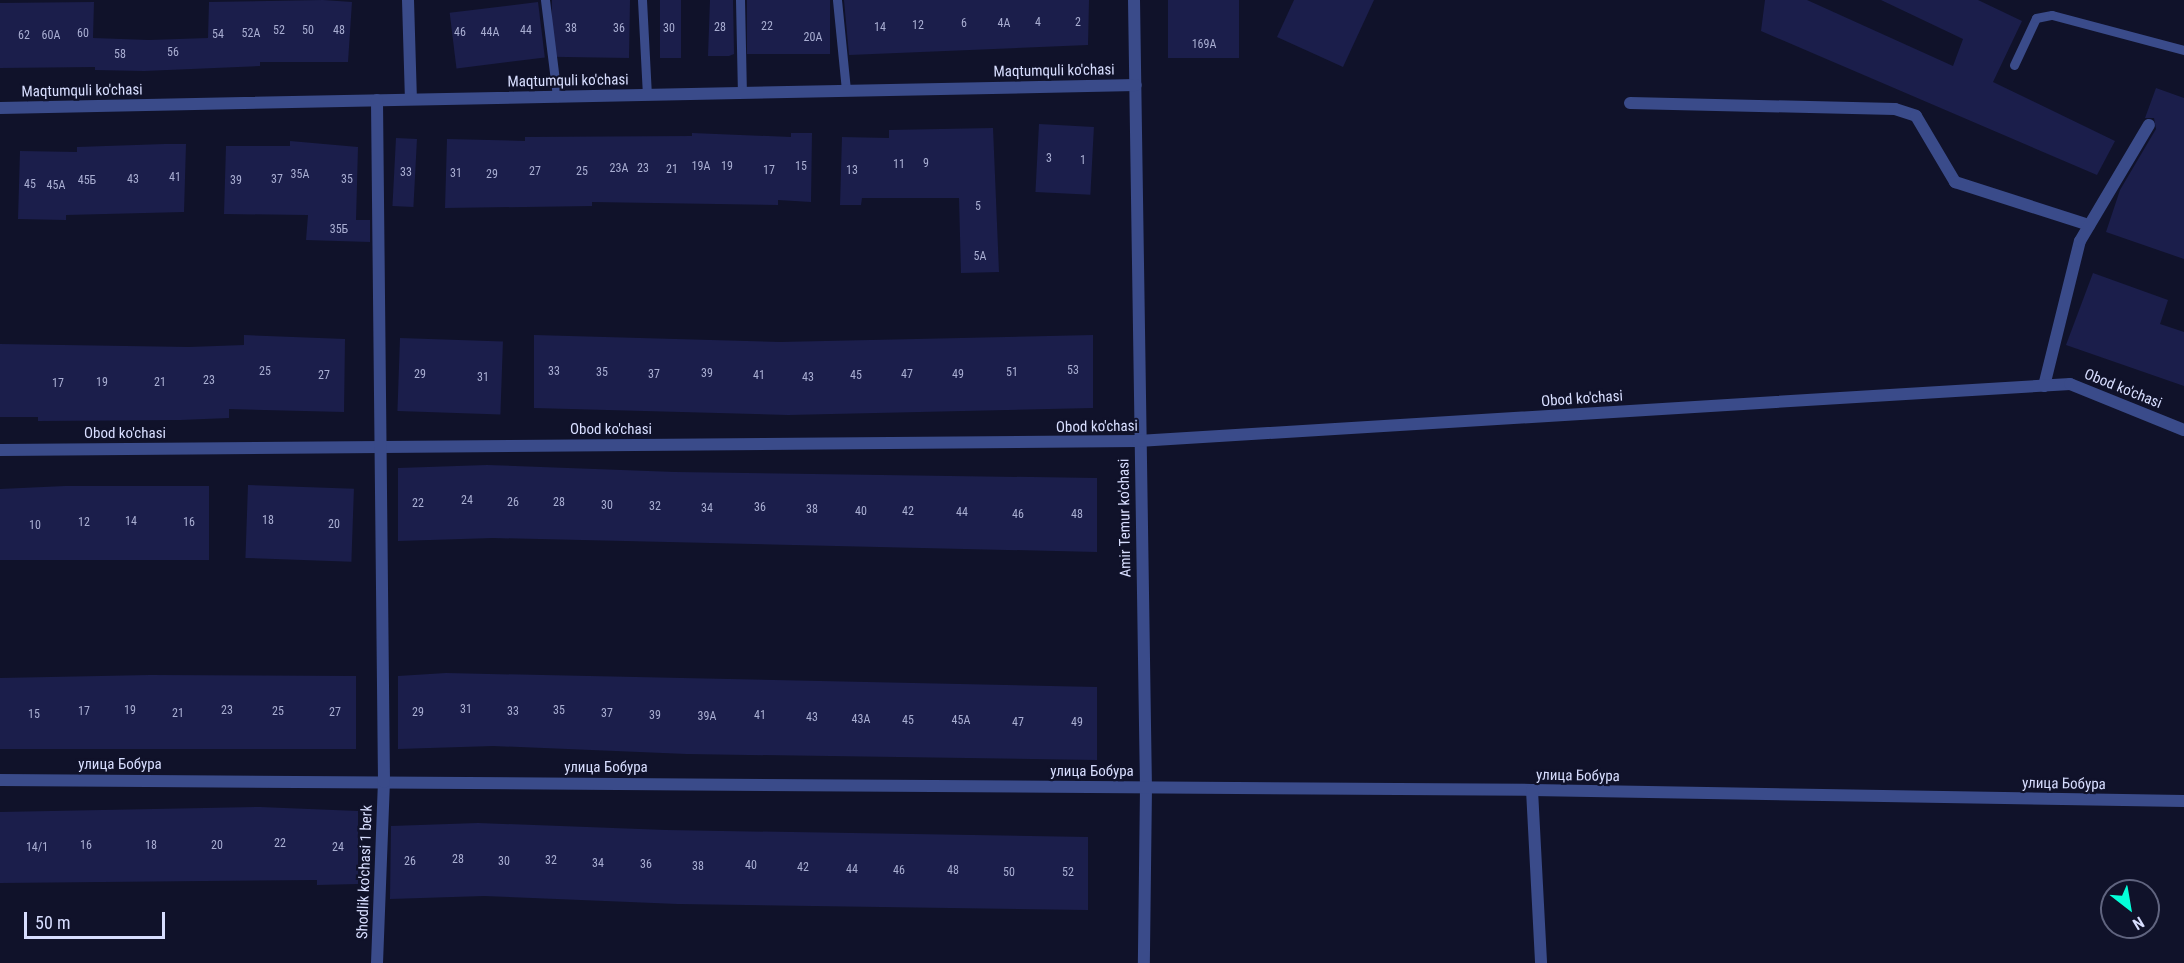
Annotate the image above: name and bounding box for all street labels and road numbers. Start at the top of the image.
street label: Maqtumquli ko'chasi [993,61,1115,81]
street label: Maqtumquli ko'chasi [507,71,629,91]
street label: Maqtumquli ko'chasi [21,81,143,101]
street label: Obod ko'chasi [2082,365,2164,413]
street label: Obod ko'chasi [1540,387,1624,411]
street label: Obod ko'chasi [1056,417,1138,437]
street label: Obod ko'chasi [570,421,652,439]
street label: Obod ko'chasi [84,425,166,443]
street label: Amir Temur ko'chasi [1115,458,1135,578]
street label: улица Бобура [78,756,162,774]
street label: улица Бобура [564,759,648,777]
street label: улица Бобура [1050,763,1134,781]
street label: улица Бобура [1536,766,1620,786]
street label: улица Бобура [2022,774,2106,794]
street label: Shodlik ko'chasi 1 berk [354,805,376,939]

